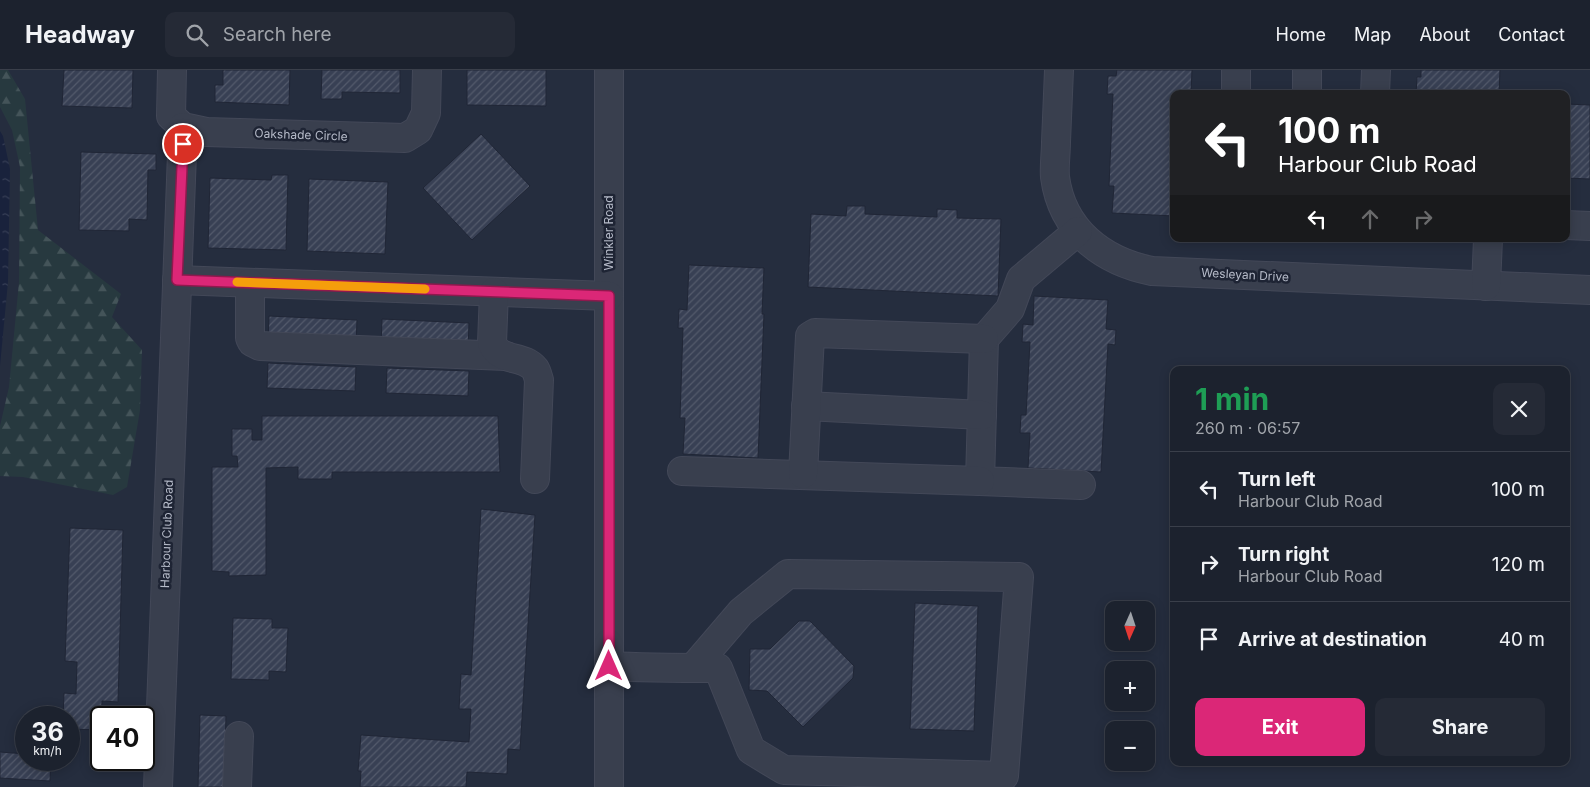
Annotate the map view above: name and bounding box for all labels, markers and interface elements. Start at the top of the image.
search box [165,12,515,57]
text: Headway [25,20,135,49]
icon: search [183,21,211,49]
text: Search here [223,23,331,46]
text: Home [1276,24,1326,45]
text: Map [1354,24,1391,45]
text: About [1419,24,1470,45]
text: Contact [1498,24,1565,45]
text: 100 m [1278,109,1381,151]
icon: left [1195,110,1260,175]
pin [162,123,204,165]
street label: Oakshade Circle [254,125,348,144]
icon: arrive [169,130,197,158]
text: Harbour Club Road [1278,151,1477,177]
street label: Winkler Road [601,195,616,271]
icon: left [1303,205,1331,233]
icon: ahead [1356,205,1384,233]
icon: right [1409,205,1437,233]
street label: Wesleyan Drive [1201,265,1289,284]
text: 1 min [1195,381,1269,417]
button: close [1493,383,1545,435]
text: 260 m · 06:57 [1195,418,1300,438]
text: Turn left [1238,468,1316,491]
icon: left [1195,475,1223,503]
text: 100 m [1491,478,1545,501]
street label: Harbour Club Road [157,480,176,588]
text: Harbour Club Road [1238,491,1382,511]
text: Turn right [1238,543,1329,566]
icon: right [1195,550,1223,578]
text: 120 m [1492,553,1545,576]
text: Harbour Club Road [1238,566,1382,586]
north arrow [1105,601,1155,651]
map controls [1105,601,1155,771]
icon: arrive [1195,625,1223,653]
text: Arrive at destination [1238,628,1427,651]
text: 40 m [1499,628,1545,651]
position arrow [582,639,634,691]
button: + [1105,661,1155,711]
button: Exit [1195,698,1365,756]
button: Share [1375,698,1545,756]
speed limit sign: 40 [90,706,155,771]
text: 36 [31,717,64,747]
button: − [1105,721,1155,771]
text: km/h [33,743,62,758]

